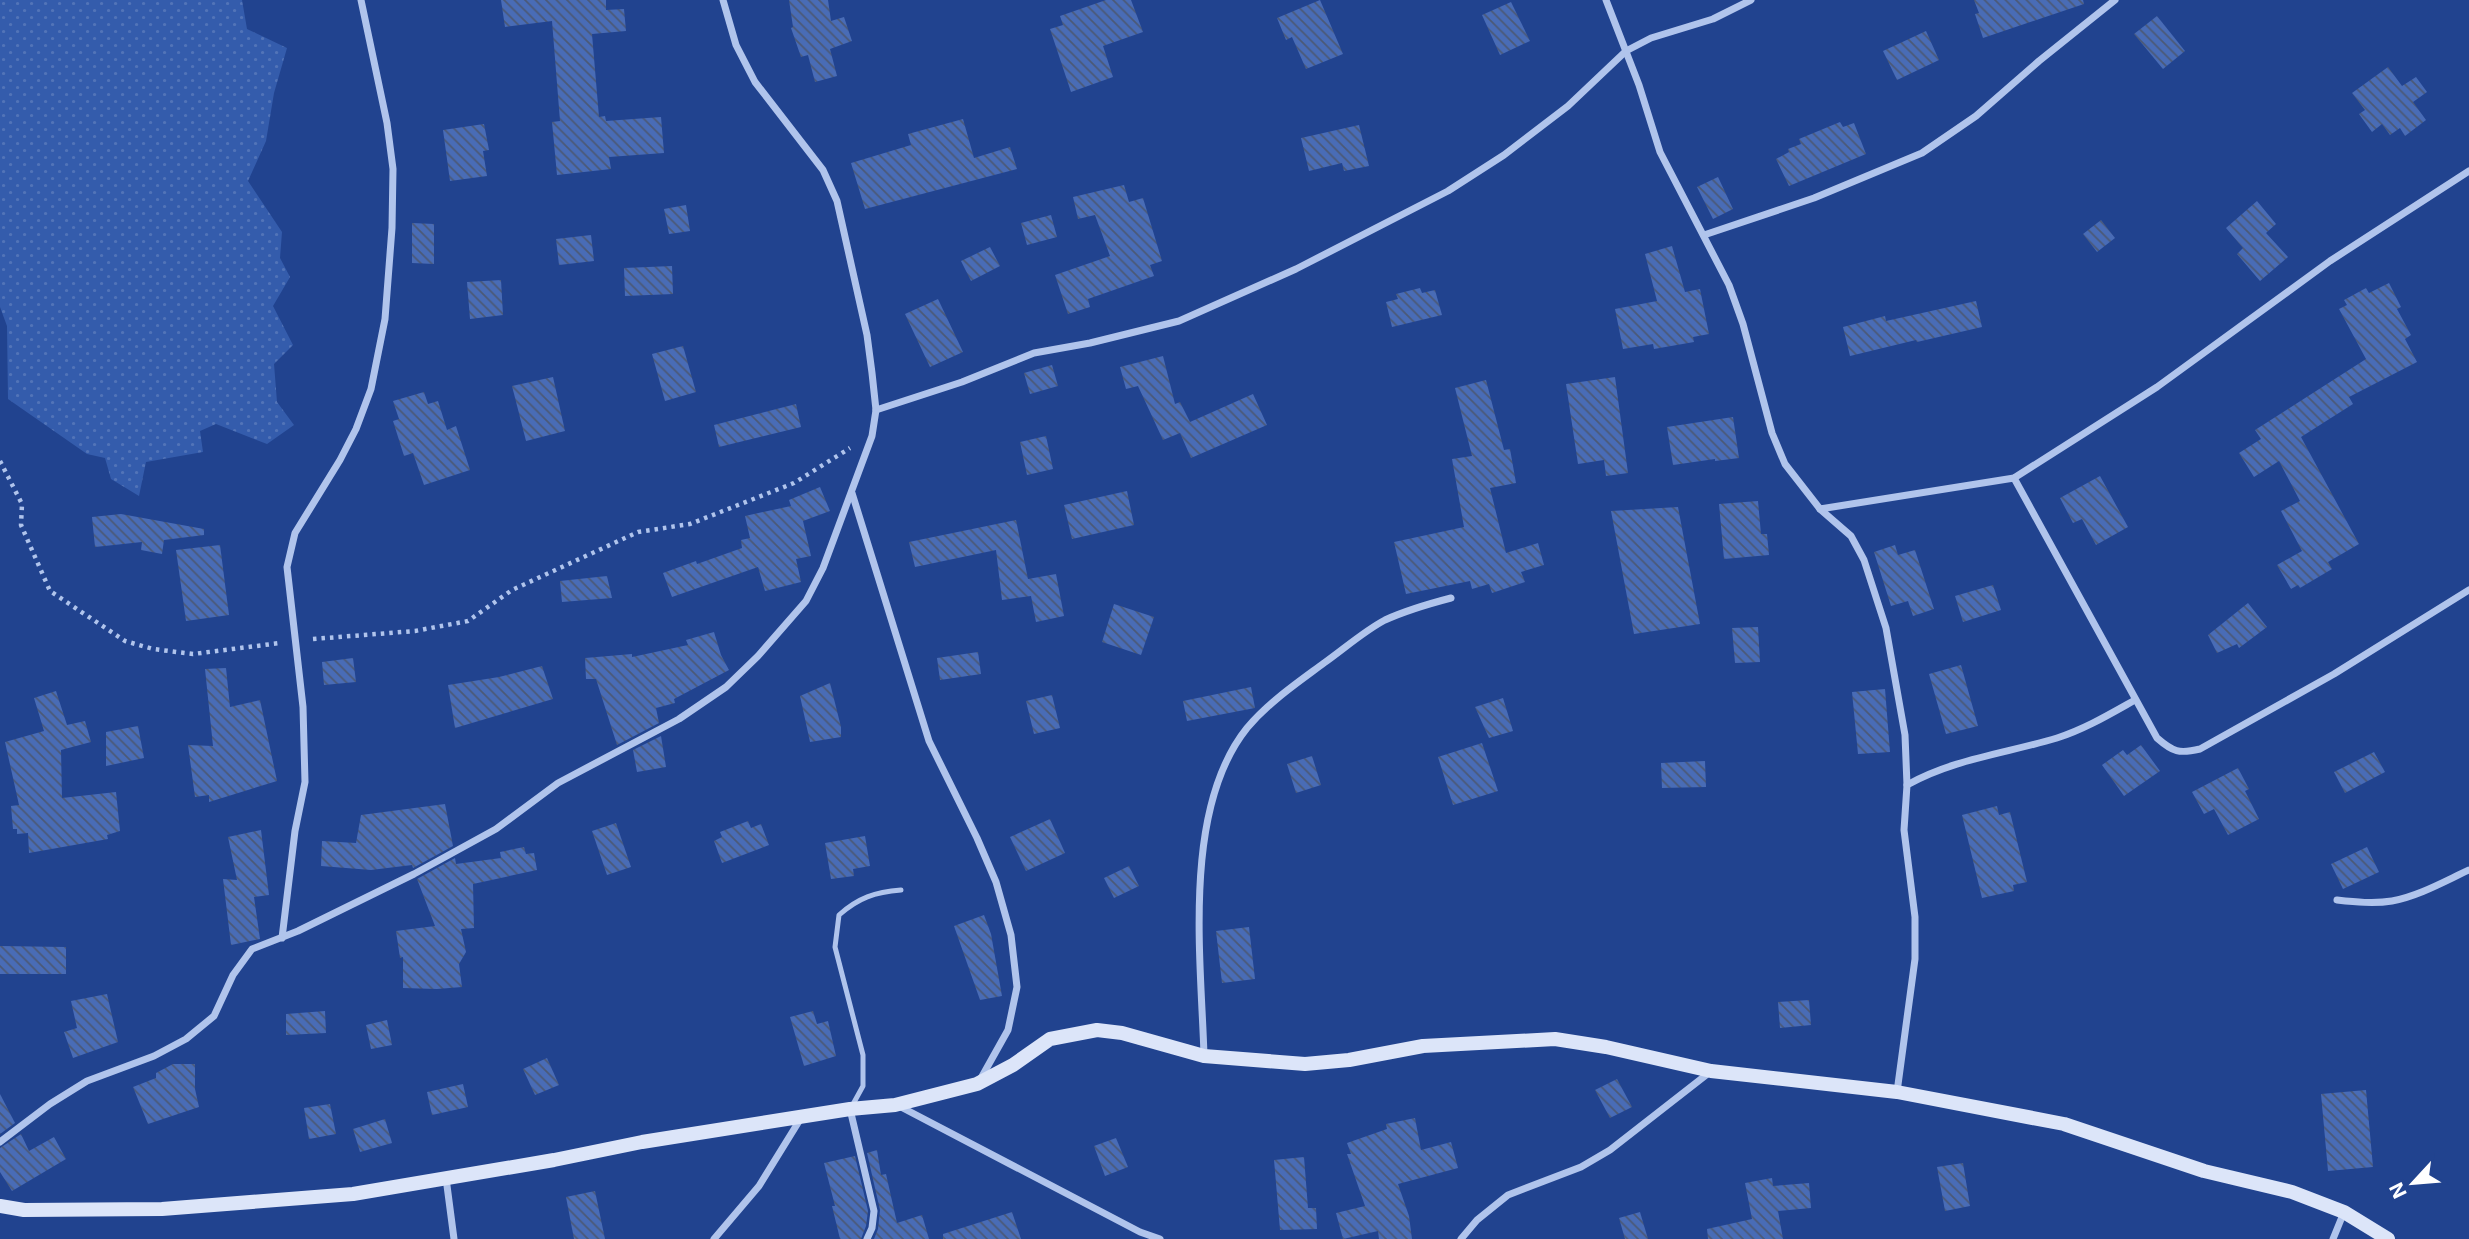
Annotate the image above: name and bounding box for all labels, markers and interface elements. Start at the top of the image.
north arrow [2378,1148,2448,1218]
text: N [2385,1179,2412,1202]

